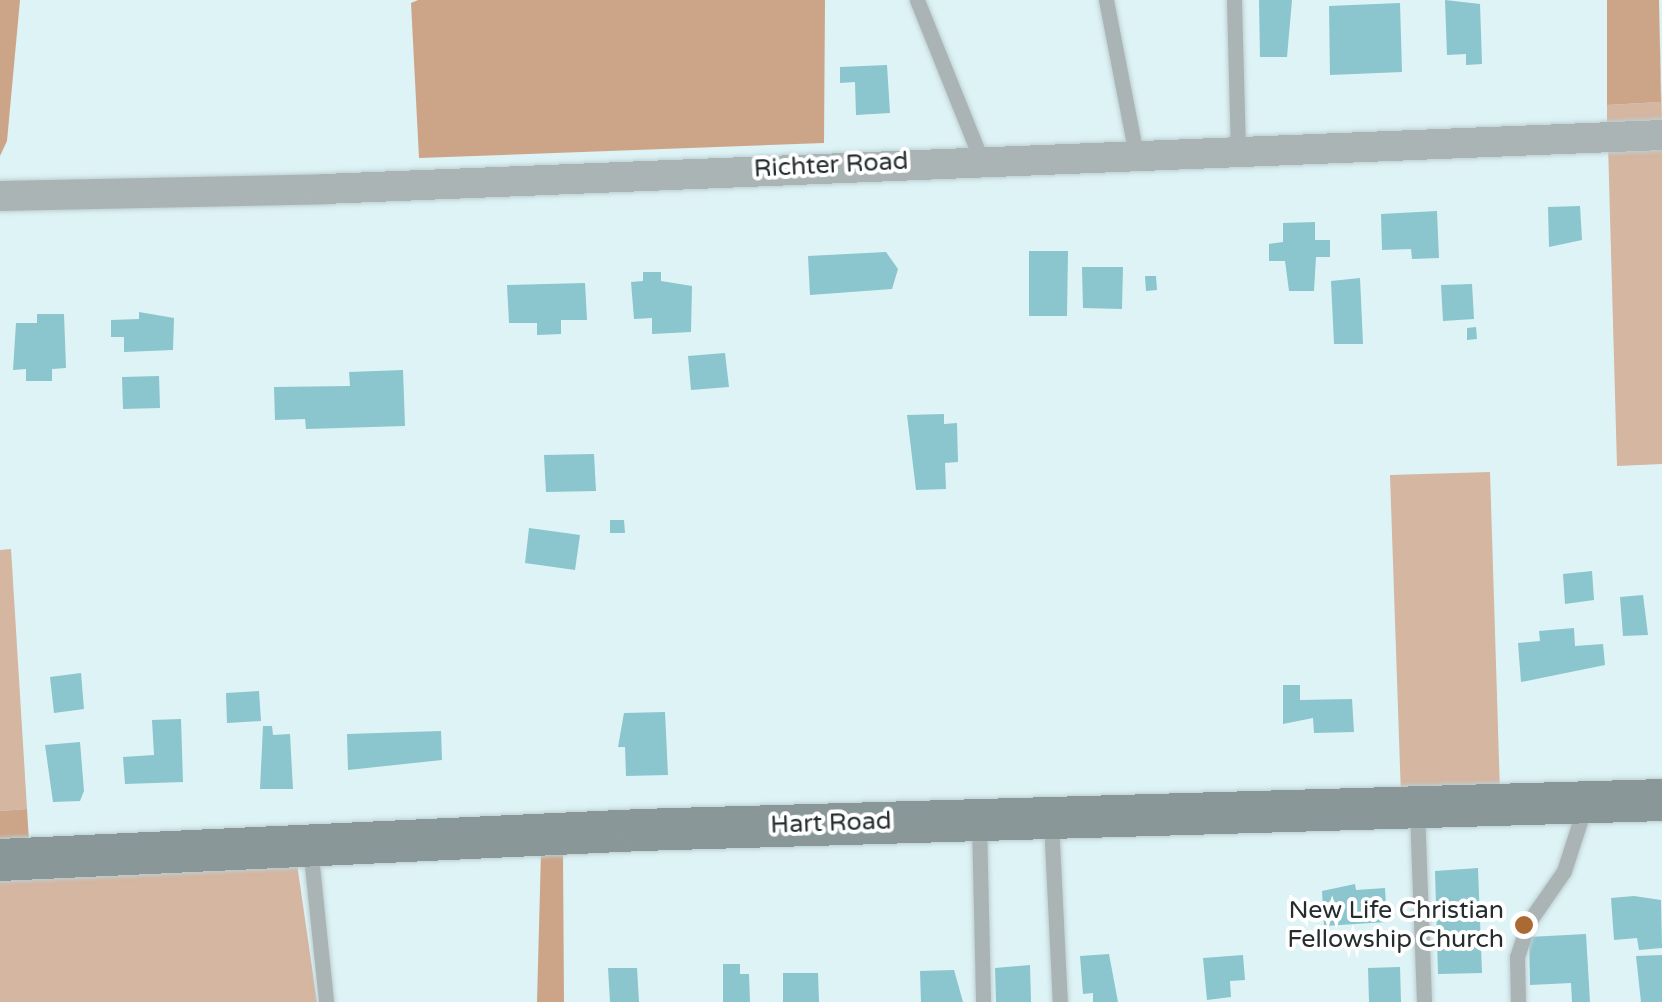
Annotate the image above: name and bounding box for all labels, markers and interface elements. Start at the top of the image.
street label: Richter Road [753,146,909,184]
street label: Hart Road [770,806,892,840]
place label: New Life Christian Fellowship Church [1287,896,1504,955]
marker: New Life Christian Fellowship Church [1513,914,1535,936]

